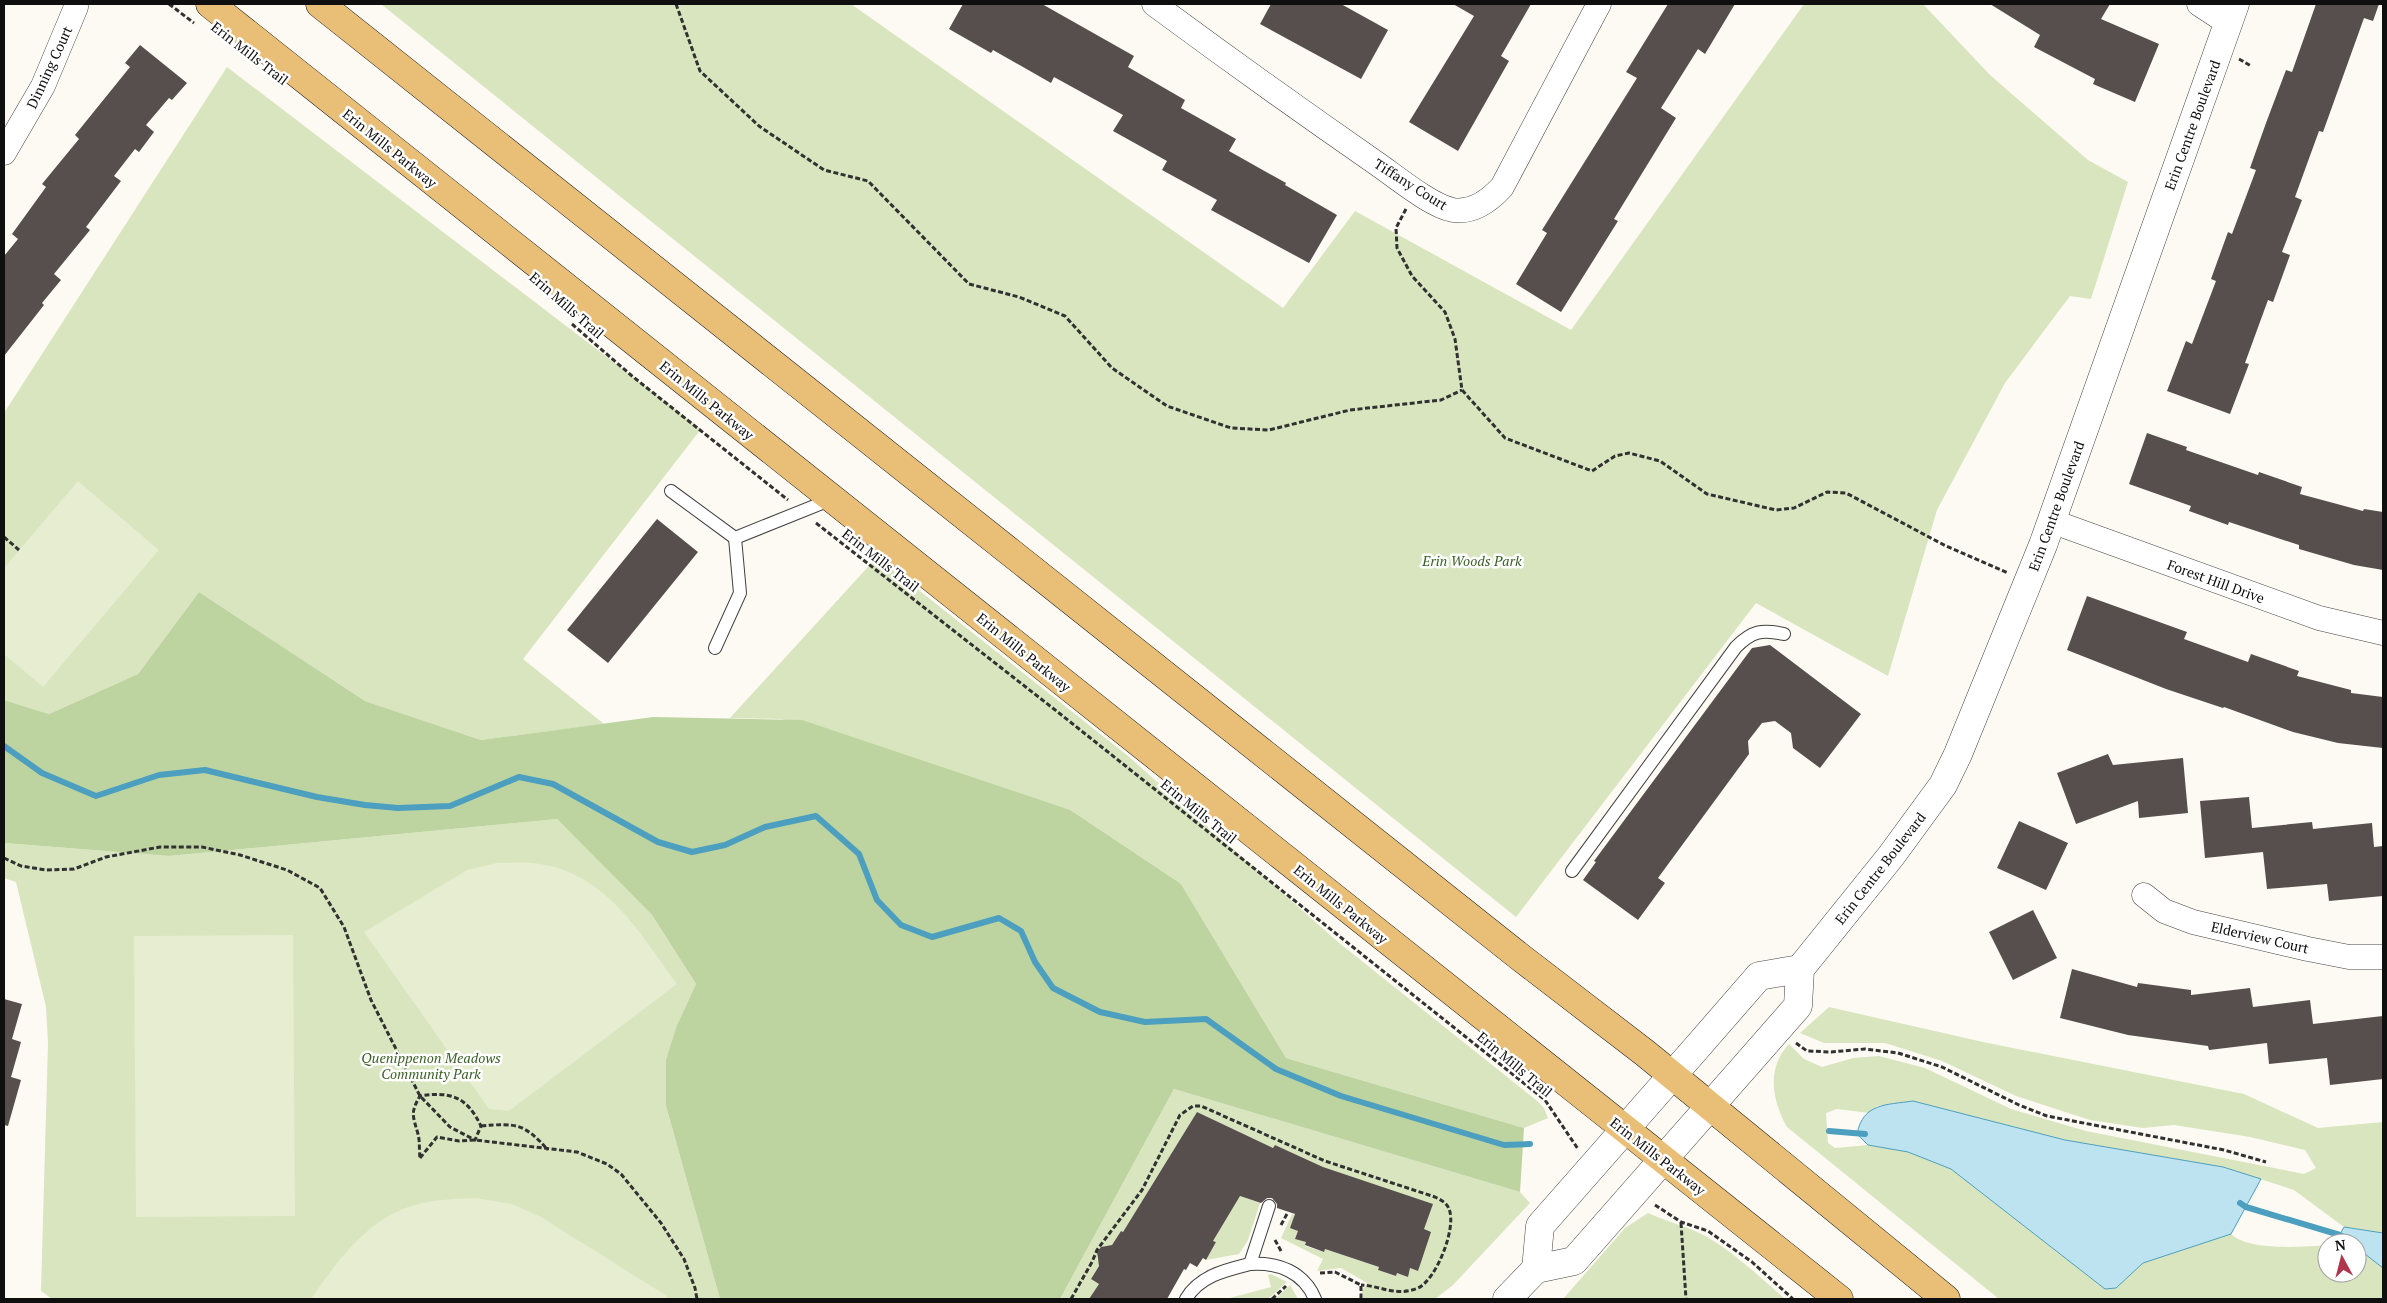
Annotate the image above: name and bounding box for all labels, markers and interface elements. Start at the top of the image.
street label: Erin Mills Trail [208,17,292,89]
street label: Dinning Court [22,22,77,111]
street label: Erin Centre Boulevard [2160,57,2224,193]
street label: Erin Mills Parkway [339,104,442,192]
street label: Tiffany Court [1371,154,1452,215]
street label: Erin Mills Trail [526,267,608,343]
street label: Erin Mills Parkway [656,356,759,444]
street label: Erin Centre Boulevard [2024,438,2088,574]
street label: Erin Mills Trail [839,524,923,596]
park label: Erin Woods Park [1421,551,1522,570]
street label: Forest Hill Drive [2165,555,2267,607]
street label: Erin Mills Parkway [973,608,1076,696]
street label: Erin Mills Trail [1157,774,1241,848]
street label: Erin Centre Boulevard [1830,808,1930,928]
street label: Erin Mills Parkway [1290,860,1393,948]
street label: Elderview Court [2209,917,2312,958]
street label: Erin Mills Trail [1473,1027,1557,1101]
park label: Quenippenon Meadows Community Park [361,1048,501,1083]
street label: Erin Mills Parkway [1606,1113,1710,1200]
north arrow [2317,1233,2367,1283]
text: N [2334,1234,2347,1255]

